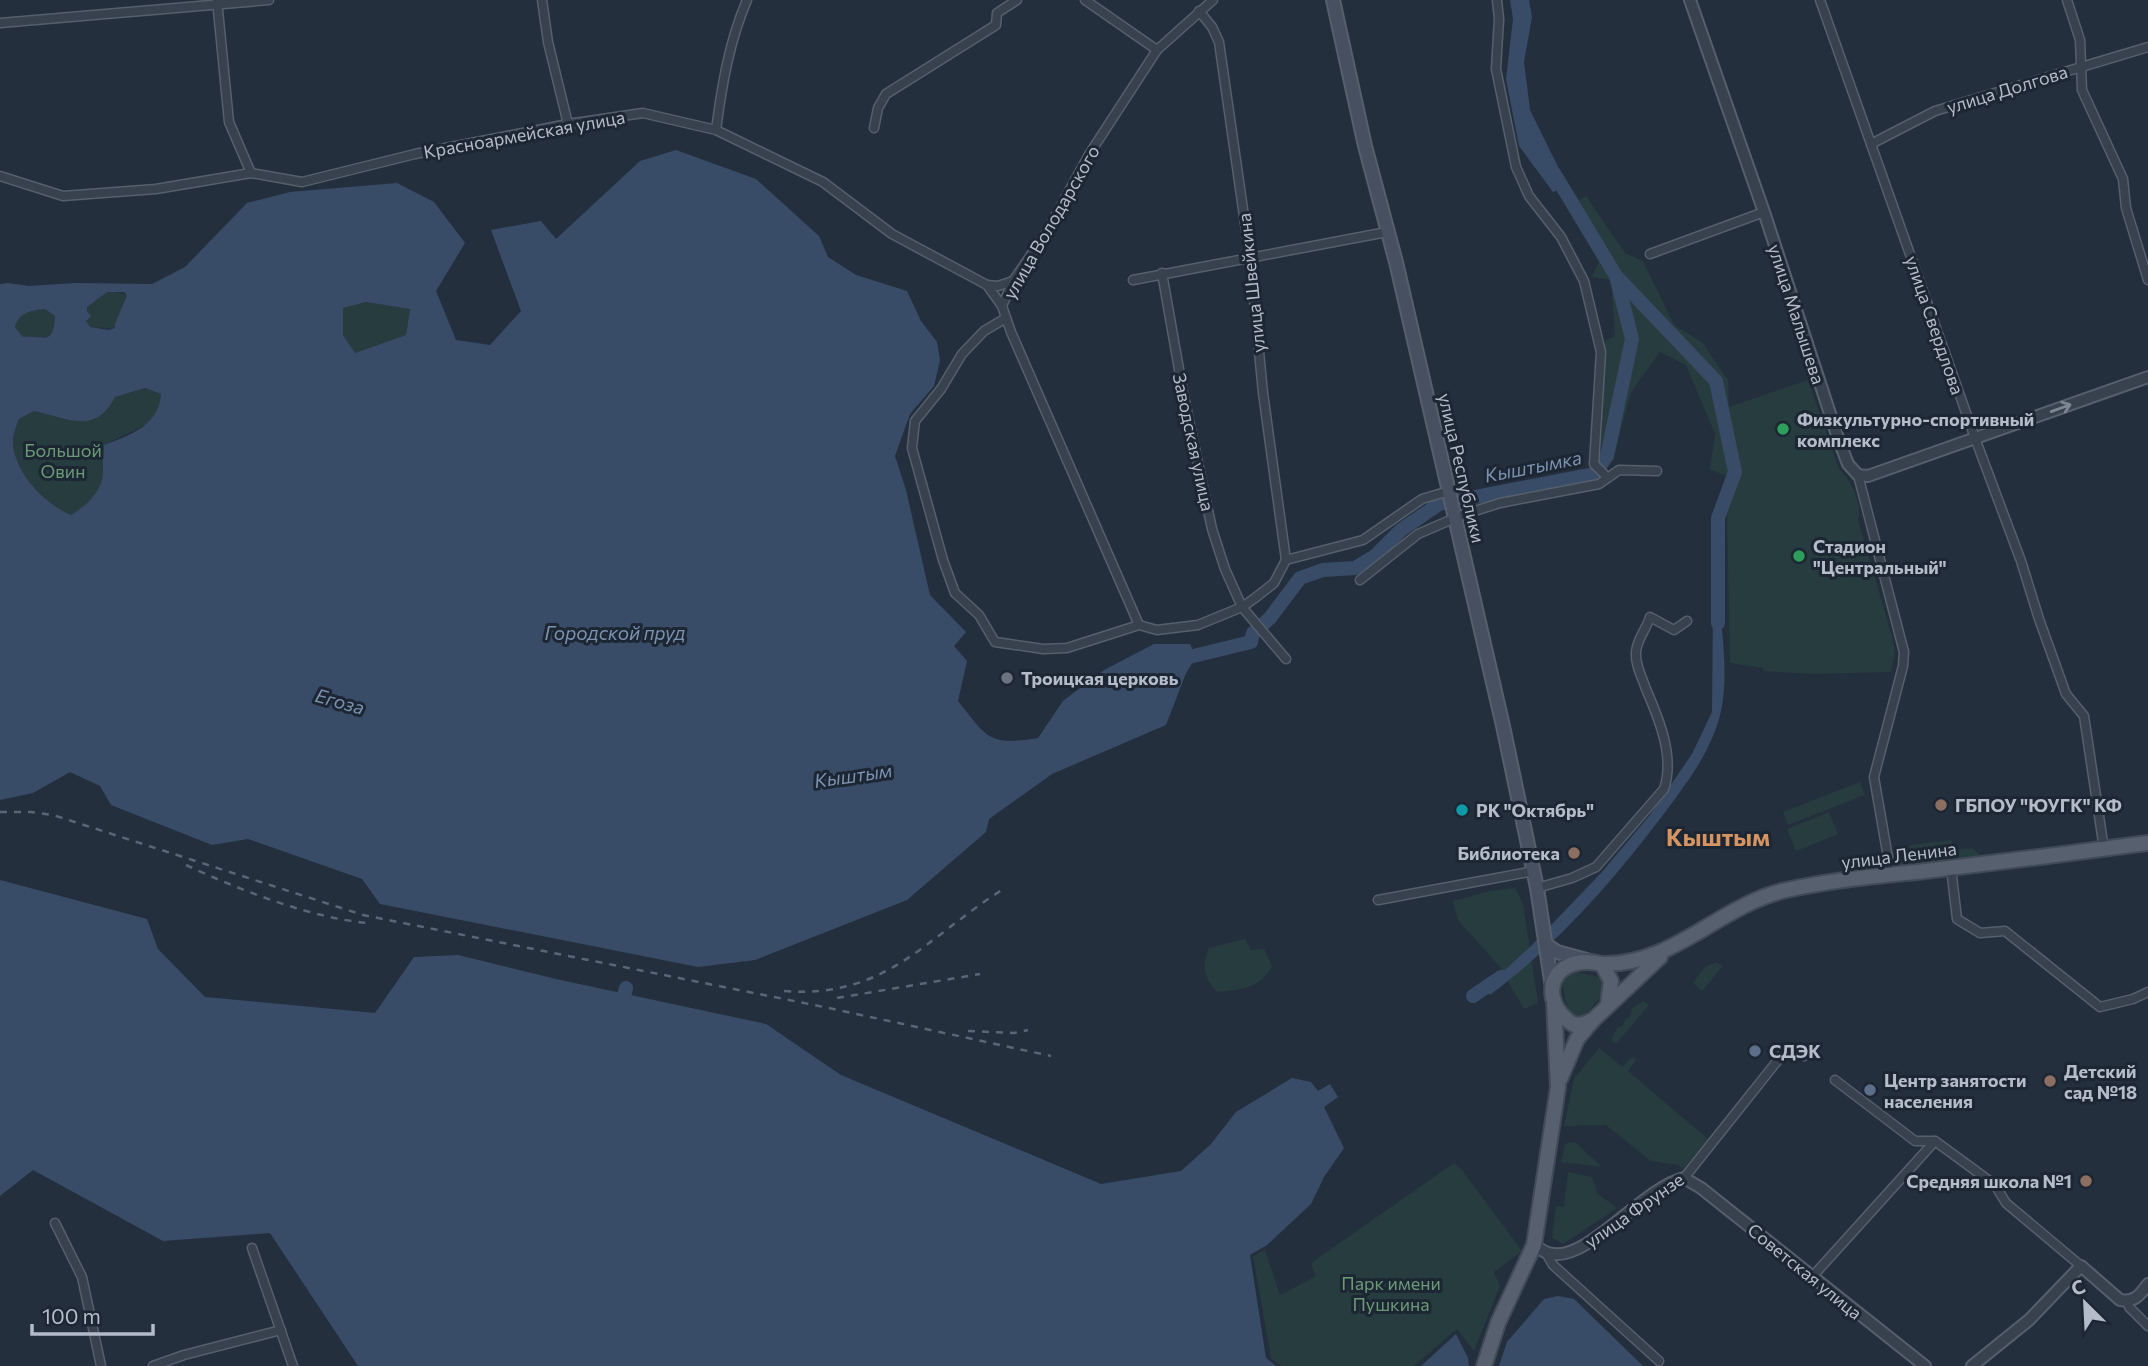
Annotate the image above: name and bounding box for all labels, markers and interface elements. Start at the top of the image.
street label: улица Долгова [1944,60,2070,118]
street label: Красноармейская улица [421,105,627,163]
street label: улица Володарского [998,141,1104,303]
street label: улица Швейкина [1233,212,1269,354]
street label: улица Малышева [1764,241,1830,387]
street label: улица Свердлова [1901,253,1969,397]
street label: Заводская улица [1169,371,1219,513]
street label: улица Республики [1434,391,1490,545]
one-way arrow [2050,401,2072,413]
place label: Физкультурно-спортивный комплекс [1797,408,2034,451]
marker: Физкультурно-спортивный комплекс [1775,421,1791,437]
park label: Большой Овин [24,439,102,482]
water label: Кыштымка [1482,445,1584,487]
place label: Стадион "Центральный" [1813,535,1947,578]
marker: Стадион "Центральный" [1791,548,1807,564]
water label: Городской пруд [545,621,685,644]
place label: Троицкая церковь [1021,667,1179,689]
marker: Троицкая церковь [999,670,1015,686]
water label: Егоза [313,683,367,719]
water label: Кыштым [813,758,893,792]
place label: ГБПОУ "ЮУГК" КФ [1955,794,2122,816]
marker: ГБПОУ "ЮУГК" КФ [1933,797,1949,813]
place label: РК "Октябрь" [1476,799,1594,821]
marker: РК "Октябрь" [1454,802,1470,818]
district label: Кыштым [1666,822,1770,851]
street label: улица Ленина [1840,837,1958,873]
place label: Библиотека [1457,842,1560,864]
marker: Библиотека [1566,845,1582,861]
place label: СДЭК [1769,1040,1821,1062]
marker: СДЭК [1747,1043,1763,1059]
place label: Детский сад №18 [2064,1060,2137,1103]
place label: Центр занятости населения [1884,1069,2026,1112]
marker: Детский сад №18 [2042,1073,2058,1089]
marker: Центр занятости населения [1862,1082,1878,1098]
street label: улица Фрунзе [1580,1168,1688,1252]
place label: Средняя школа №1 [1906,1170,2072,1192]
marker: Средняя школа №1 [2078,1173,2094,1189]
street label: Советская улица [1743,1218,1867,1324]
north arrow [2050,1268,2120,1338]
park label: Парк имени Пушкина [1341,1272,1441,1315]
text: С [2067,1274,2088,1300]
scale bar [32,1292,152,1336]
text: 100 m [42,1303,101,1328]

